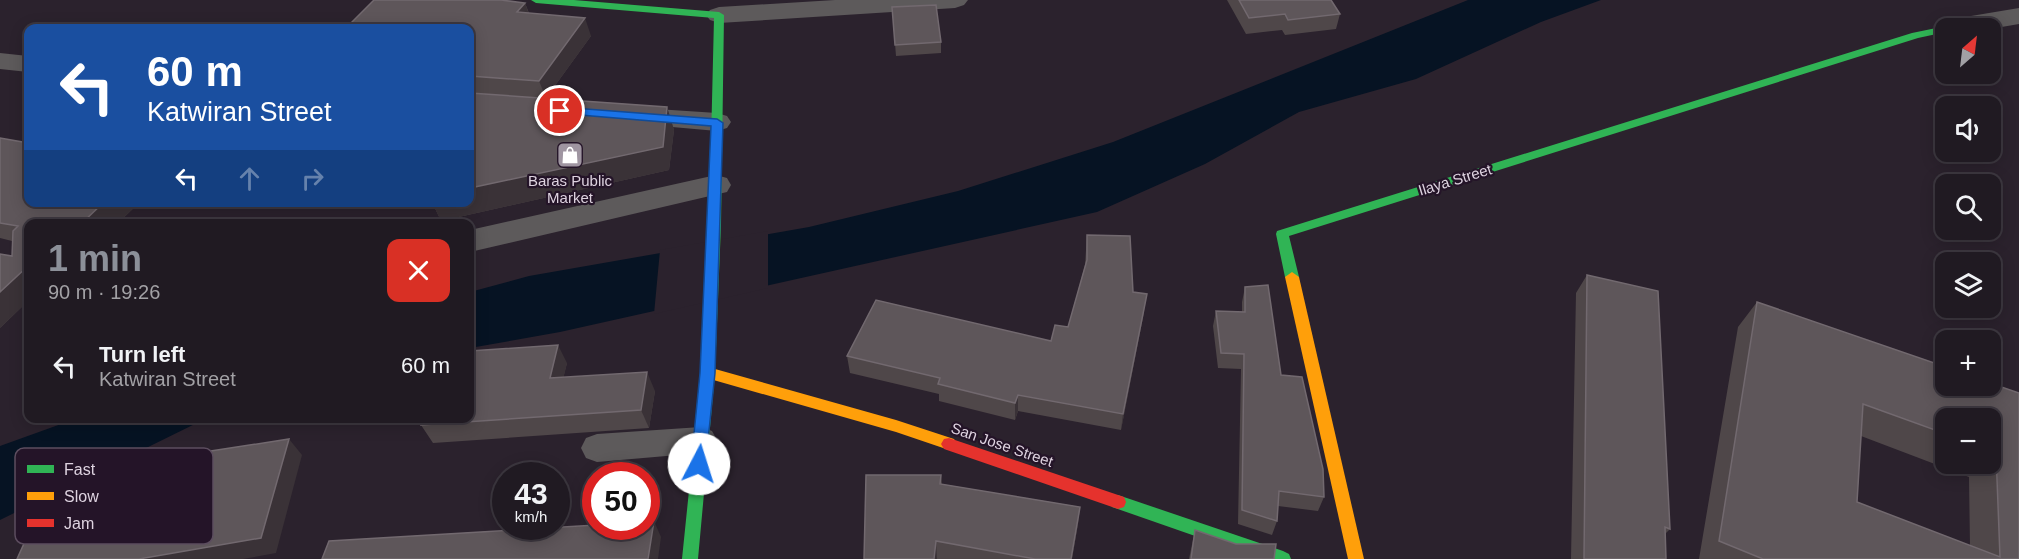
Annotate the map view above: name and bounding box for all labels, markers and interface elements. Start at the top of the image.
north arrow [1935,18,2001,84]
map controls [1935,18,2001,474]
icon: left [48,48,126,126]
text: 60 m [147,48,243,95]
pin [534,85,585,136]
icon: arrive [543,94,576,127]
button: sound [1935,96,2001,162]
text: Katwiran Street [147,97,332,127]
shop icon: Baras Public Market [555,140,585,170]
street label: Ilaya Street [1416,160,1494,199]
icon: left [170,162,203,195]
icon: ahead [233,162,266,195]
icon: right [296,162,329,195]
place label: Baras Public Market [528,172,613,206]
button: search [1935,174,2001,240]
text: 1 min [48,238,142,279]
button: close [387,239,450,302]
button: layers [1935,252,2001,318]
text: 90 m · 19:26 [48,281,160,303]
button: + [1935,330,2001,396]
text: Turn left [99,342,185,367]
icon: left [48,350,81,383]
text: 60 m [401,353,450,378]
text: Katwiran Street [99,368,236,390]
button: − [1935,408,2001,474]
street label: San Jose Street [949,419,1056,470]
position arrow [667,432,731,496]
legend [15,448,213,544]
text: Fast [64,461,96,478]
speed limit sign: 50 [582,462,660,540]
text: 43 [514,477,548,510]
text: Slow [64,488,99,505]
text: km/h [515,508,547,525]
text: Jam [64,515,94,532]

